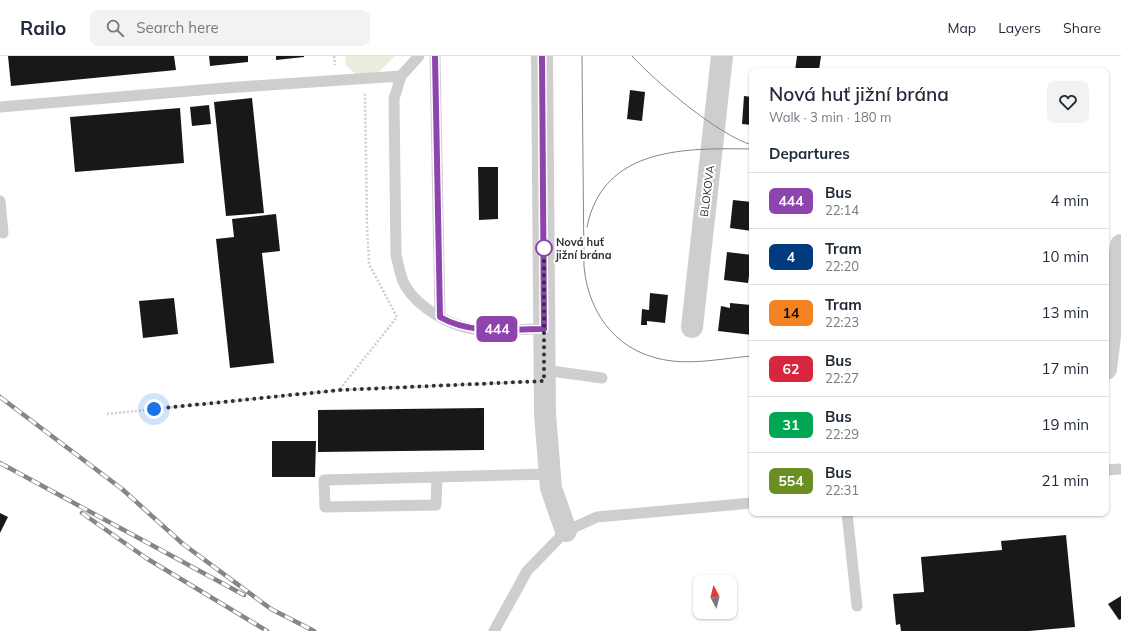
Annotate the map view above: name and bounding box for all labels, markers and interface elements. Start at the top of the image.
search box [90,10,370,46]
text: Railo [20,16,66,40]
icon: search [104,17,126,39]
text: Search here [136,18,219,37]
text: Map [947,19,976,37]
text: Layers [998,19,1041,37]
text: Share [1063,19,1101,37]
button: heart [1047,81,1089,123]
text: Nová huť jižní brána [769,82,949,106]
text: Walk · 3 min · 180 m [769,109,891,125]
text: Departures [769,144,850,163]
street label: BLOKOVA [697,164,717,218]
text: Bus [825,183,852,202]
text: 4 min [1051,191,1089,210]
text: 444 [778,192,804,210]
text: 22:14 [825,202,859,218]
place label: Nová huť jižní brána [555,235,612,262]
marker: Nová huť jižní brána [535,239,553,257]
text: Tram [825,239,862,258]
text: 10 min [1042,247,1089,266]
text: 4 [787,248,795,266]
text: 22:20 [825,258,859,274]
text: Tram [825,295,862,314]
text: 13 min [1042,303,1089,322]
text: 14 [783,304,799,322]
text: 22:23 [825,314,859,330]
line badge: 444 [474,316,520,342]
text: 444 [484,320,510,338]
text: Bus [825,351,852,370]
text: 17 min [1042,359,1089,378]
text: 62 [783,360,799,378]
text: 22:27 [825,370,859,386]
your location [144,399,164,419]
text: Bus [825,407,852,426]
text: 19 min [1042,415,1089,434]
text: 31 [783,416,799,434]
text: 22:29 [825,426,859,442]
text: Bus [825,463,852,482]
text: 21 min [1042,471,1089,490]
text: 554 [778,472,804,490]
text: 22:31 [825,482,859,498]
north arrow [693,575,737,619]
map controls [693,575,737,619]

